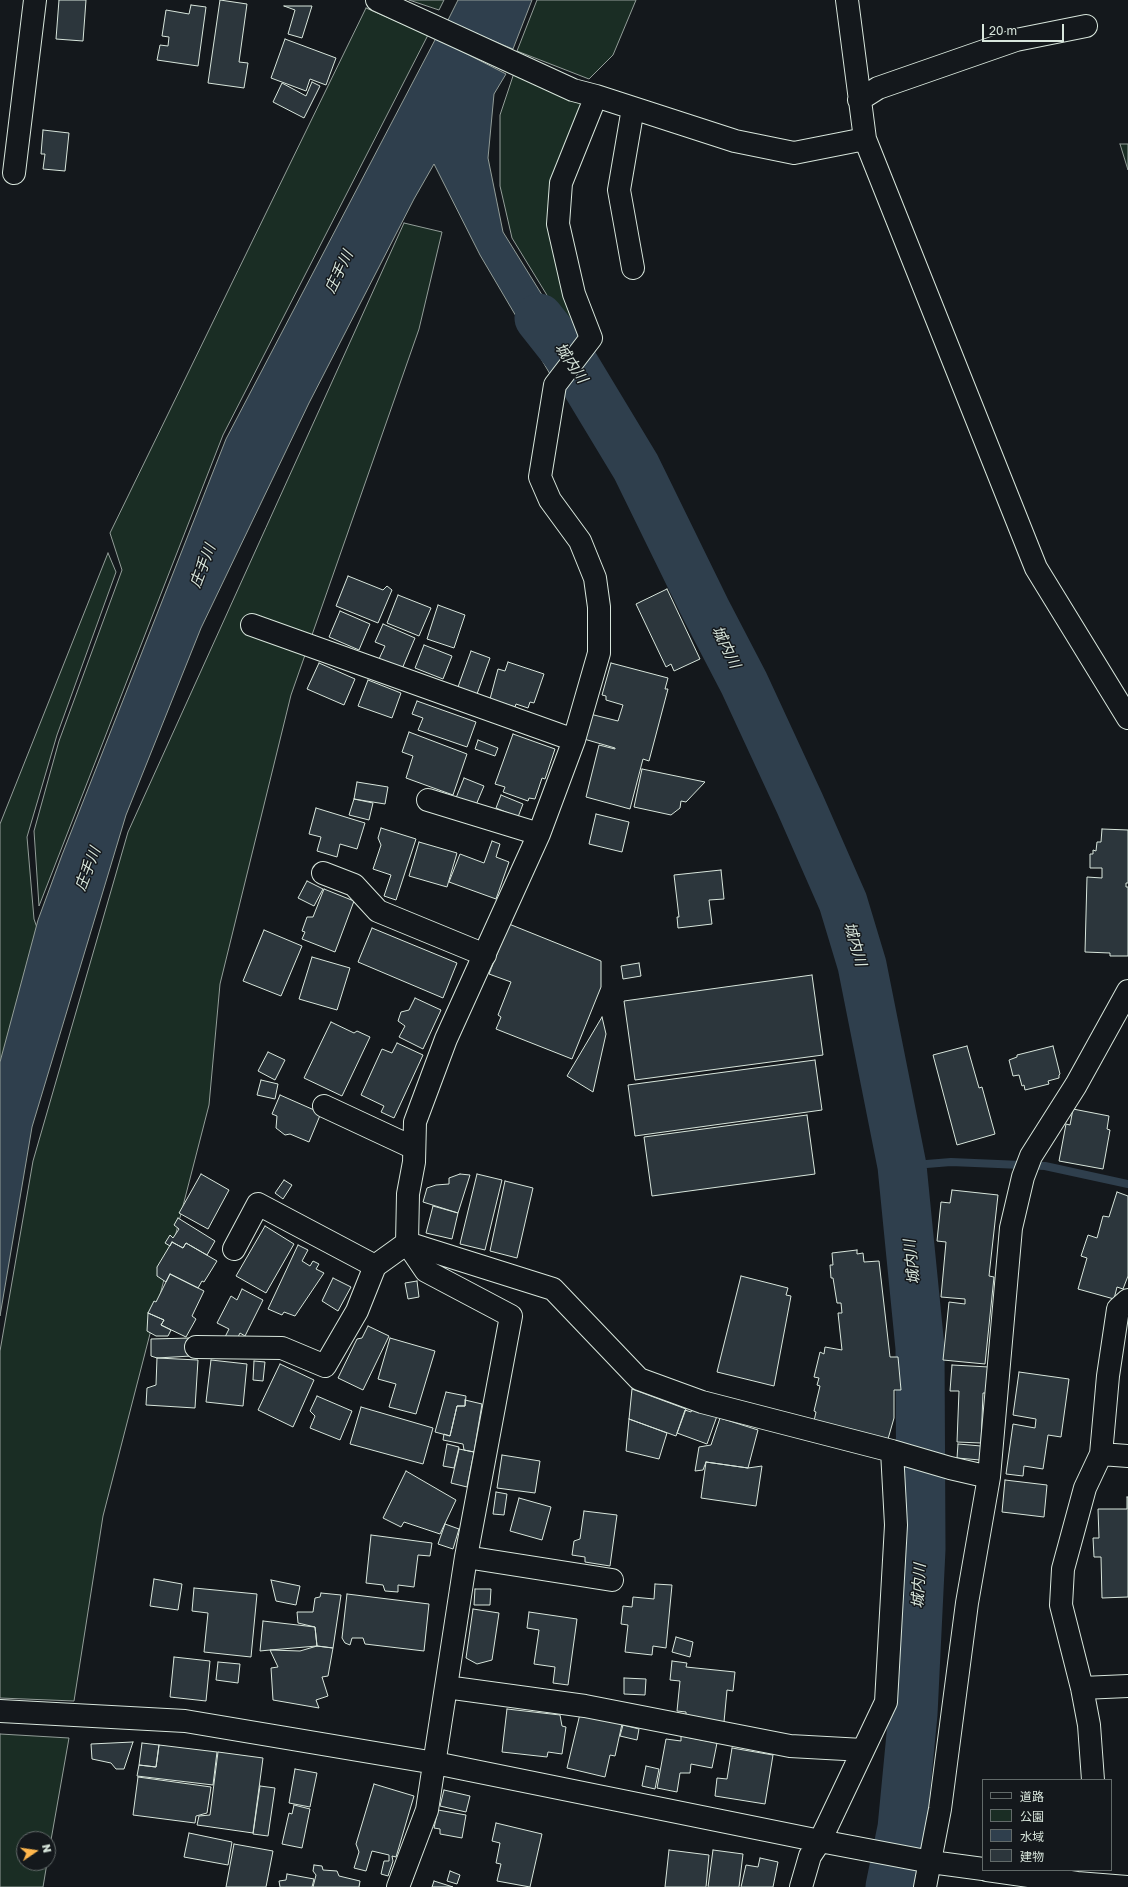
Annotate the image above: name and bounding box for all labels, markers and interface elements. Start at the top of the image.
scale bar [984,16,1066,42]
text: 20 m [989,23,1017,38]
water label: 庄手川 [321,248,357,296]
water label: 城内川 [551,339,591,387]
water label: 庄手川 [187,542,219,590]
water label: 城内川 [708,623,744,671]
water label: 庄手川 [72,845,104,893]
water label: 城内川 [840,920,870,968]
water label: 城内川 [901,1239,923,1285]
water label: 城内川 [909,1563,929,1609]
legend [982,1779,1112,1871]
text: 道路 [1020,1789,1044,1804]
text: 公園 [1020,1809,1044,1824]
text: 水域 [1020,1829,1044,1844]
north arrow [16,1831,56,1871]
text: N [40,1843,54,1854]
text: 建物 [1020,1849,1044,1864]

